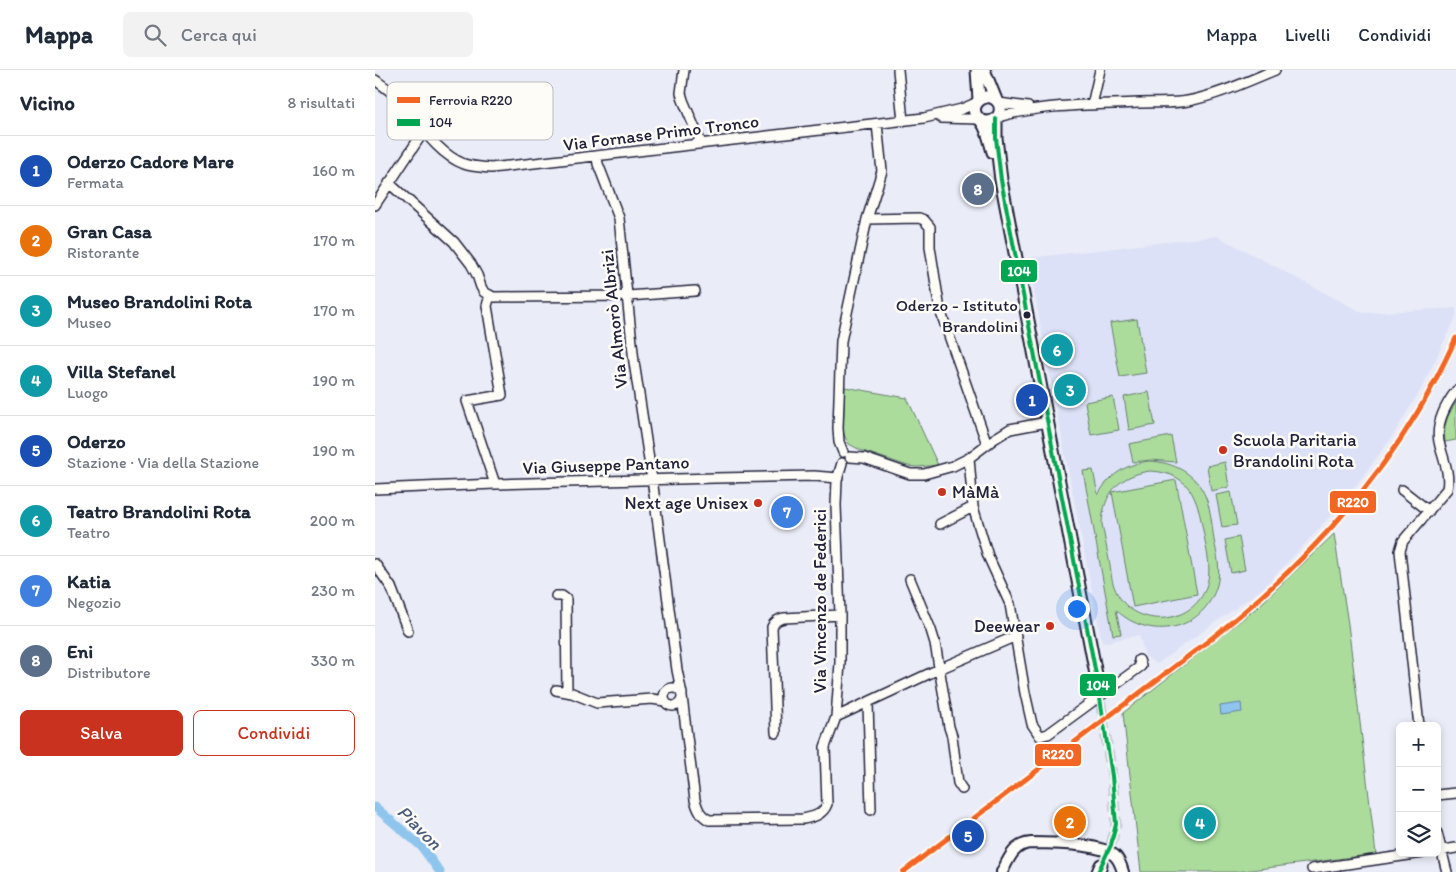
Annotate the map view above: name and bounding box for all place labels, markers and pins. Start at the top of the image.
pin: 8 [962,170,994,208]
place label: Oderzo - Istituto Brandolini [896,295,1018,336]
marker: Oderzo - Istituto Brandolini [1022,310,1032,320]
pin: 6 [1041,331,1073,369]
pin: 3 [1054,371,1086,409]
pin: 1 [1016,381,1048,419]
place label: Scuola Paritaria Brandolini Rota [1233,429,1356,472]
marker: Scuola Paritaria Brandolini Rota [1217,444,1229,456]
place label: MàMà [952,481,1000,503]
marker: MàMà [936,486,948,498]
place label: Next age Unisex [625,492,748,514]
pin: 7 [771,493,803,531]
marker: Next age Unisex [752,497,764,509]
place label: Deewear [974,615,1040,637]
marker: Deewear [1044,620,1056,632]
pin: 2 [1054,803,1086,841]
pin: 4 [1184,804,1216,842]
pin: 5 [952,817,984,855]

